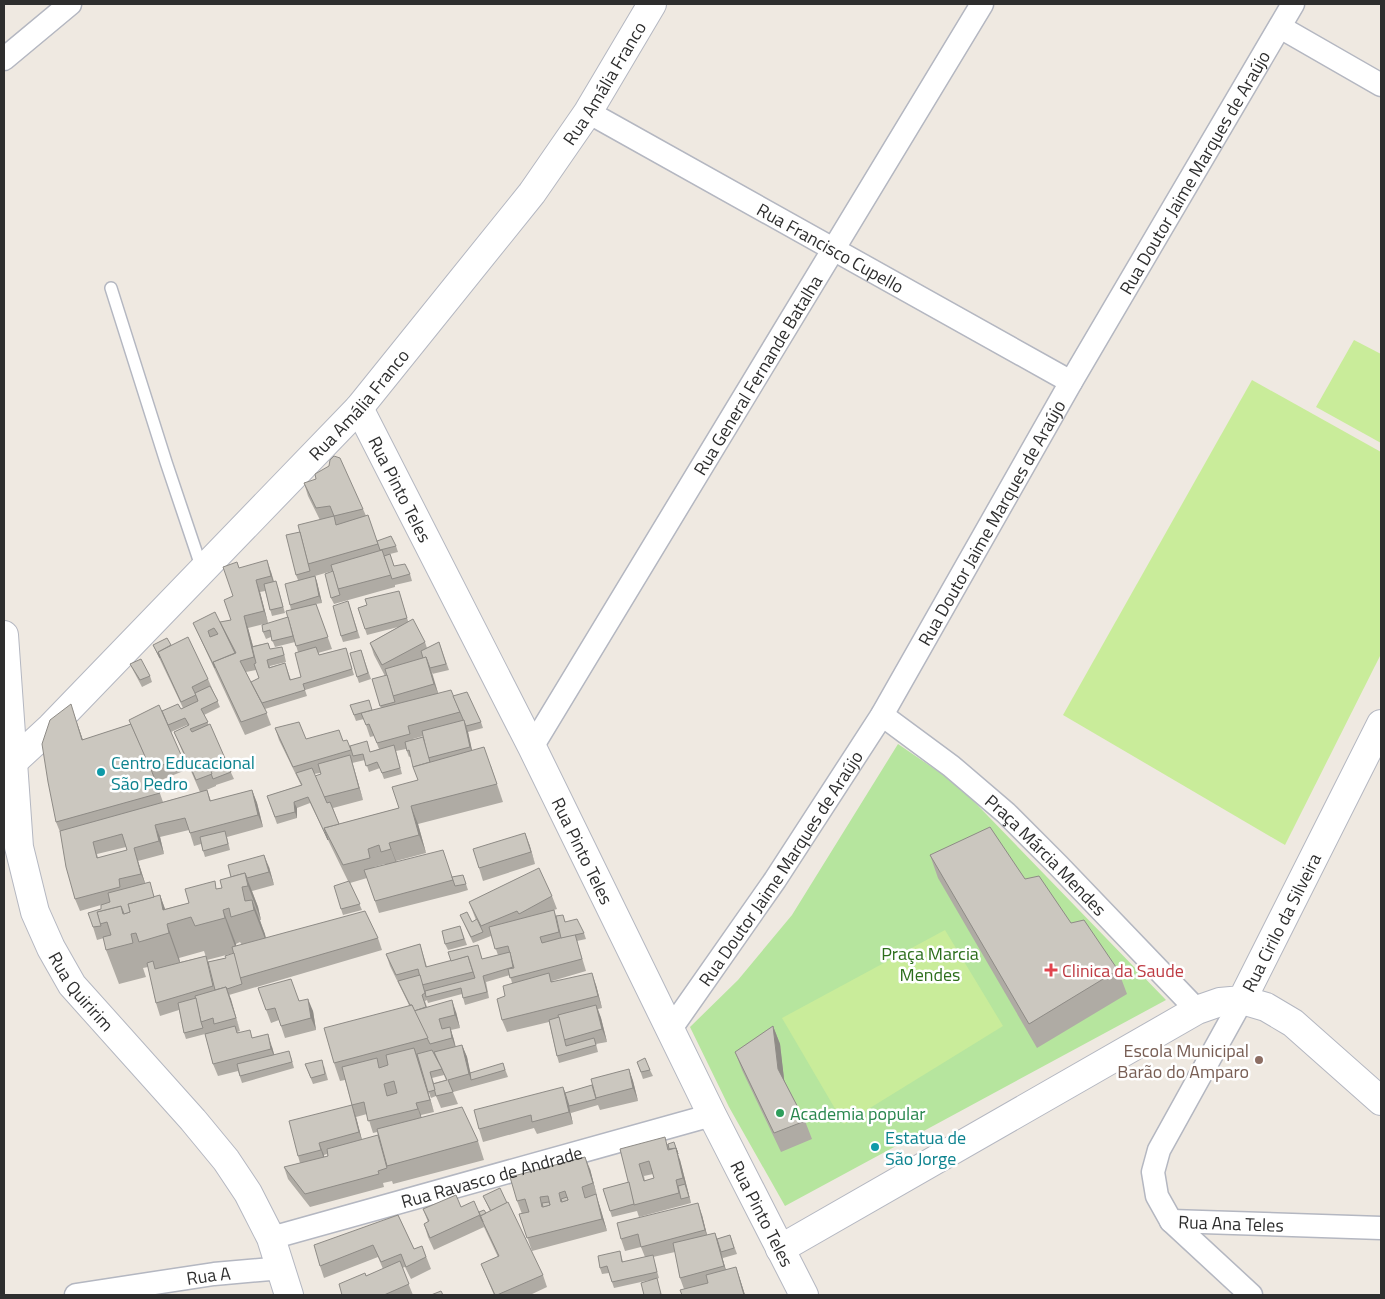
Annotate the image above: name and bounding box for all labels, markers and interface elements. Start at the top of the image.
street label: Rua Amália Franco [556,16,652,150]
street label: Rua Doutor Jaime Marques de Araújo [1112,45,1277,299]
street label: Rua Francisco Cupello [752,196,909,300]
street label: Rua General Fernande Batalha [686,270,828,480]
street label: Rua Amália Franco [302,343,415,466]
street label: Rua Doutor Jaime Marques de Araújo [911,395,1072,651]
street label: Rua Pinto Teles [362,431,439,547]
street label: Rua Doutor Jaime Marques de Araújo [691,745,869,991]
place label: Centro Educacional São Pedro [111,749,255,797]
marker: Centro Educacional São Pedro [95,766,107,778]
street label: Praça Márcia Mendes [979,787,1113,922]
street label: Rua Pinto Teles [545,793,620,909]
street label: Rua Cirilo da Silveira [1235,848,1327,997]
park label: Praça Marcia Mendes [881,940,979,988]
street label: Rua Quiririm [42,946,121,1037]
place label: Clinica da Saude [1062,957,1184,984]
marker: Clinica da Saude [1044,963,1058,977]
place label: Escola Municipal Barão do Amparo [1117,1037,1249,1085]
marker: Escola Municipal Barão do Amparo [1253,1054,1265,1066]
place label: Academia popular [790,1100,926,1127]
marker: Academia popular [774,1107,786,1119]
place label: Estatua de São Jorge [885,1124,966,1172]
street label: Rua Ravasco de Andrade [398,1138,585,1215]
marker: Estatua de São Jorge [869,1141,881,1153]
street label: Rua Pinto Teles [724,1156,801,1272]
street label: Rua Ana Teles [1178,1208,1284,1238]
street label: Rua A [185,1259,232,1292]

